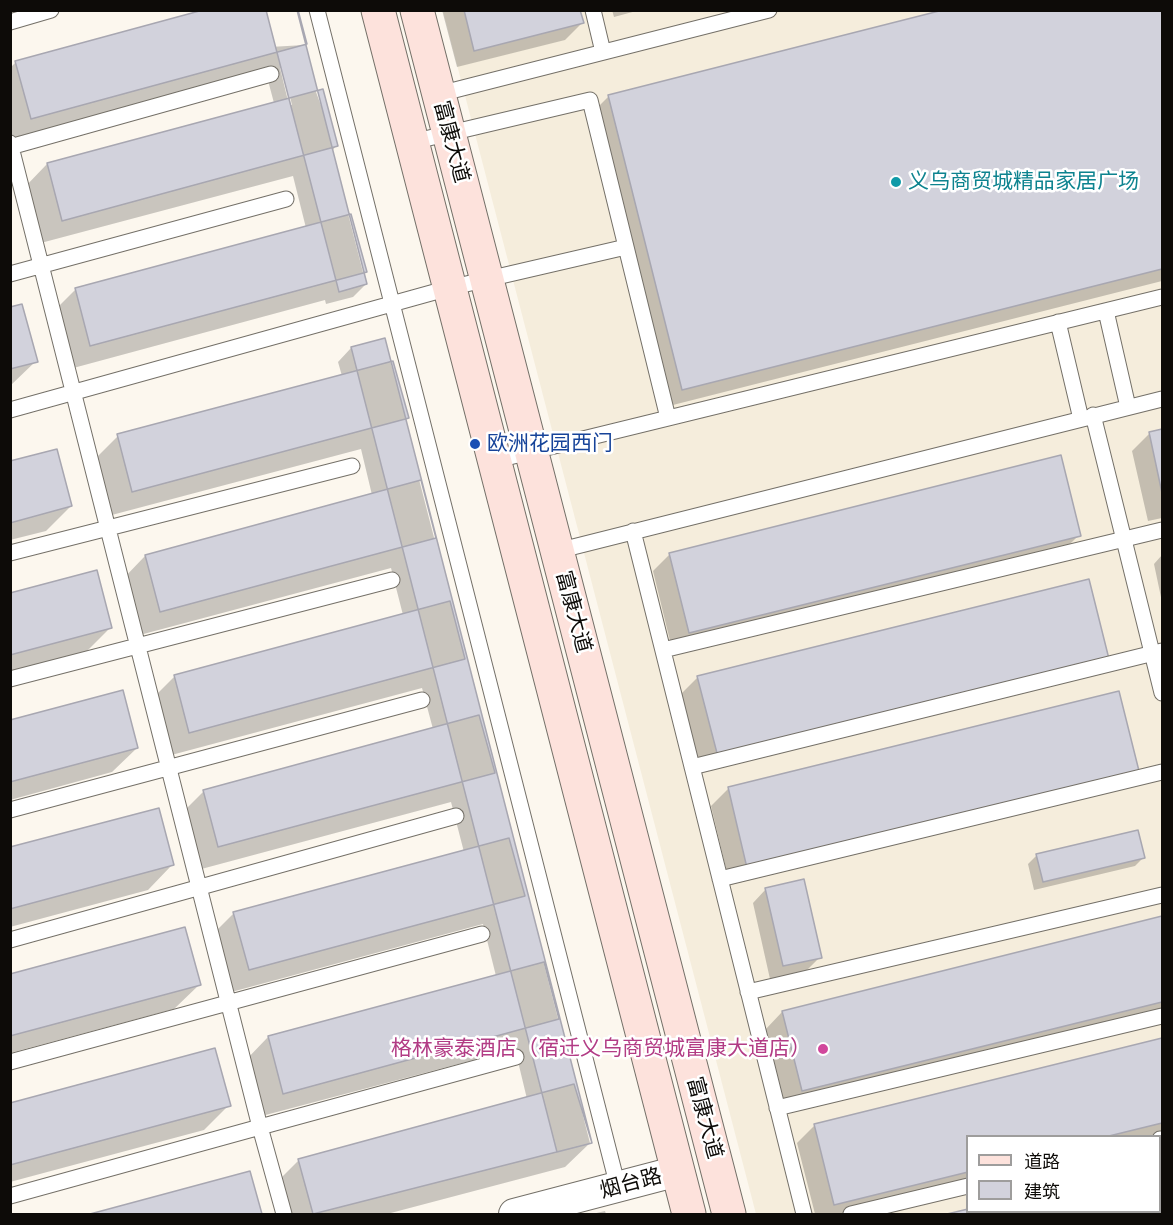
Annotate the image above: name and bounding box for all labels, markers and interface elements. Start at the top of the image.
street label: 富康大道 [428,98,474,186]
place label: 义乌商贸城精品家居广场 [908,169,1139,195]
marker: 义乌商贸城精品家居广场 [889,175,903,189]
place label: 欧洲花园西门 [487,431,613,457]
marker: 欧洲花园西门 [468,437,482,451]
street label: 富康大道 [550,568,596,656]
place label: 格林豪泰酒店（宿迁义乌商贸城富康大道店） [391,1036,811,1062]
marker: 格林豪泰酒店（宿迁义乌商贸城富康大道店） [816,1042,830,1056]
street label: 富康大道 [681,1074,727,1162]
legend [966,1135,1161,1213]
text: 道路 [1024,1152,1060,1172]
street label: 烟台路 [597,1164,665,1204]
text: 建筑 [1024,1182,1060,1202]

